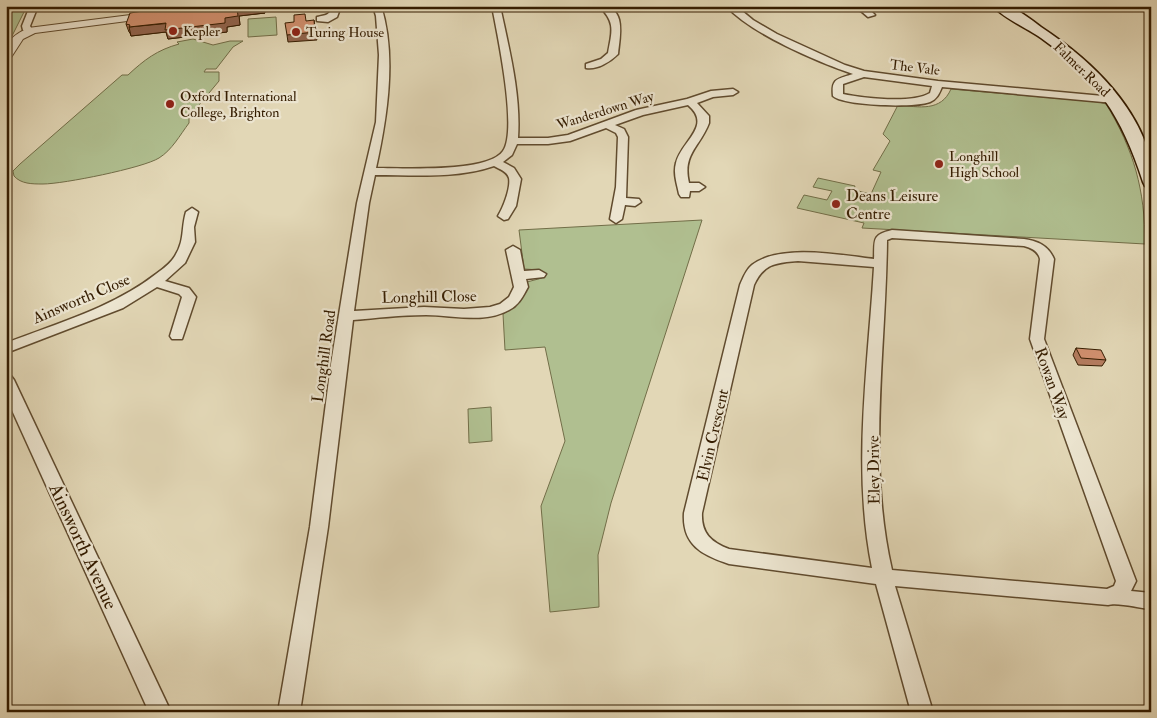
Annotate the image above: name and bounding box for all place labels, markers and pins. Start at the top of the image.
place label: Kepler [183,23,221,41]
place label: Turing House [306,24,384,41]
marker: Kepler [167,25,179,37]
marker: Turing House [290,26,302,38]
place label: Oxford International College, Brighton [180,88,297,121]
marker: Oxford International College, Brighton [164,98,176,110]
place label: Longhill High School [949,148,1020,181]
marker: Longhill High School [933,158,945,170]
place label: Deans Leisure Centre [846,186,939,224]
marker: Deans Leisure Centre [830,198,842,210]

